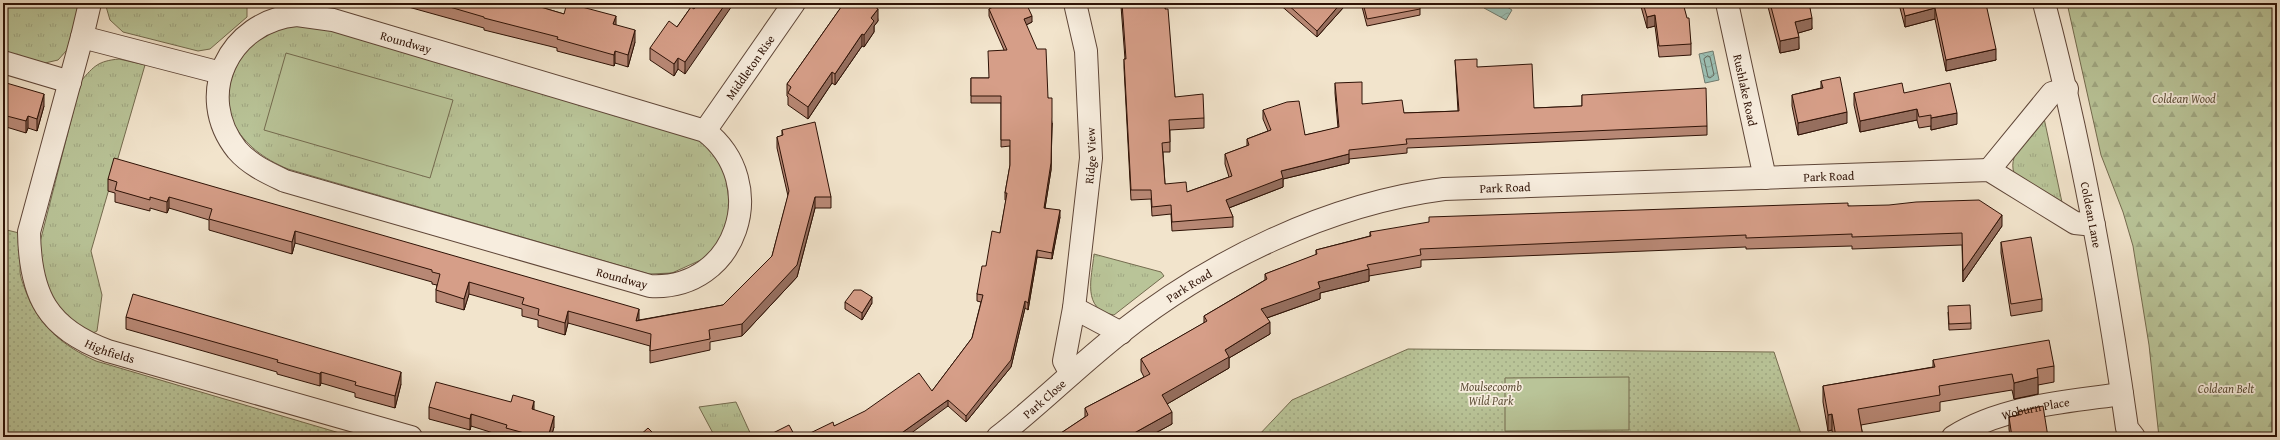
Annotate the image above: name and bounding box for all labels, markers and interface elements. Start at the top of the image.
street label: Roundway [378,27,434,57]
street label: Middleton Rise [721,31,778,103]
street label: Rushlake Road [1730,52,1762,128]
park label: Coldean Wood [2152,90,2216,107]
street label: Ridge View [1080,127,1100,185]
street label: Park Road [1803,166,1855,185]
street label: Park Road [1479,177,1531,196]
street label: Coldean Lane [2077,180,2107,249]
street label: Roundway [594,263,650,293]
street label: Park Road [1162,264,1215,306]
street label: Highfields [82,334,137,367]
street label: Park Close [1019,374,1069,422]
park label: Moulsecoomb Wild Park [1460,378,1522,409]
park label: Coldean Belt [2198,380,2254,397]
street label: Woburn Place [1999,393,2071,423]

